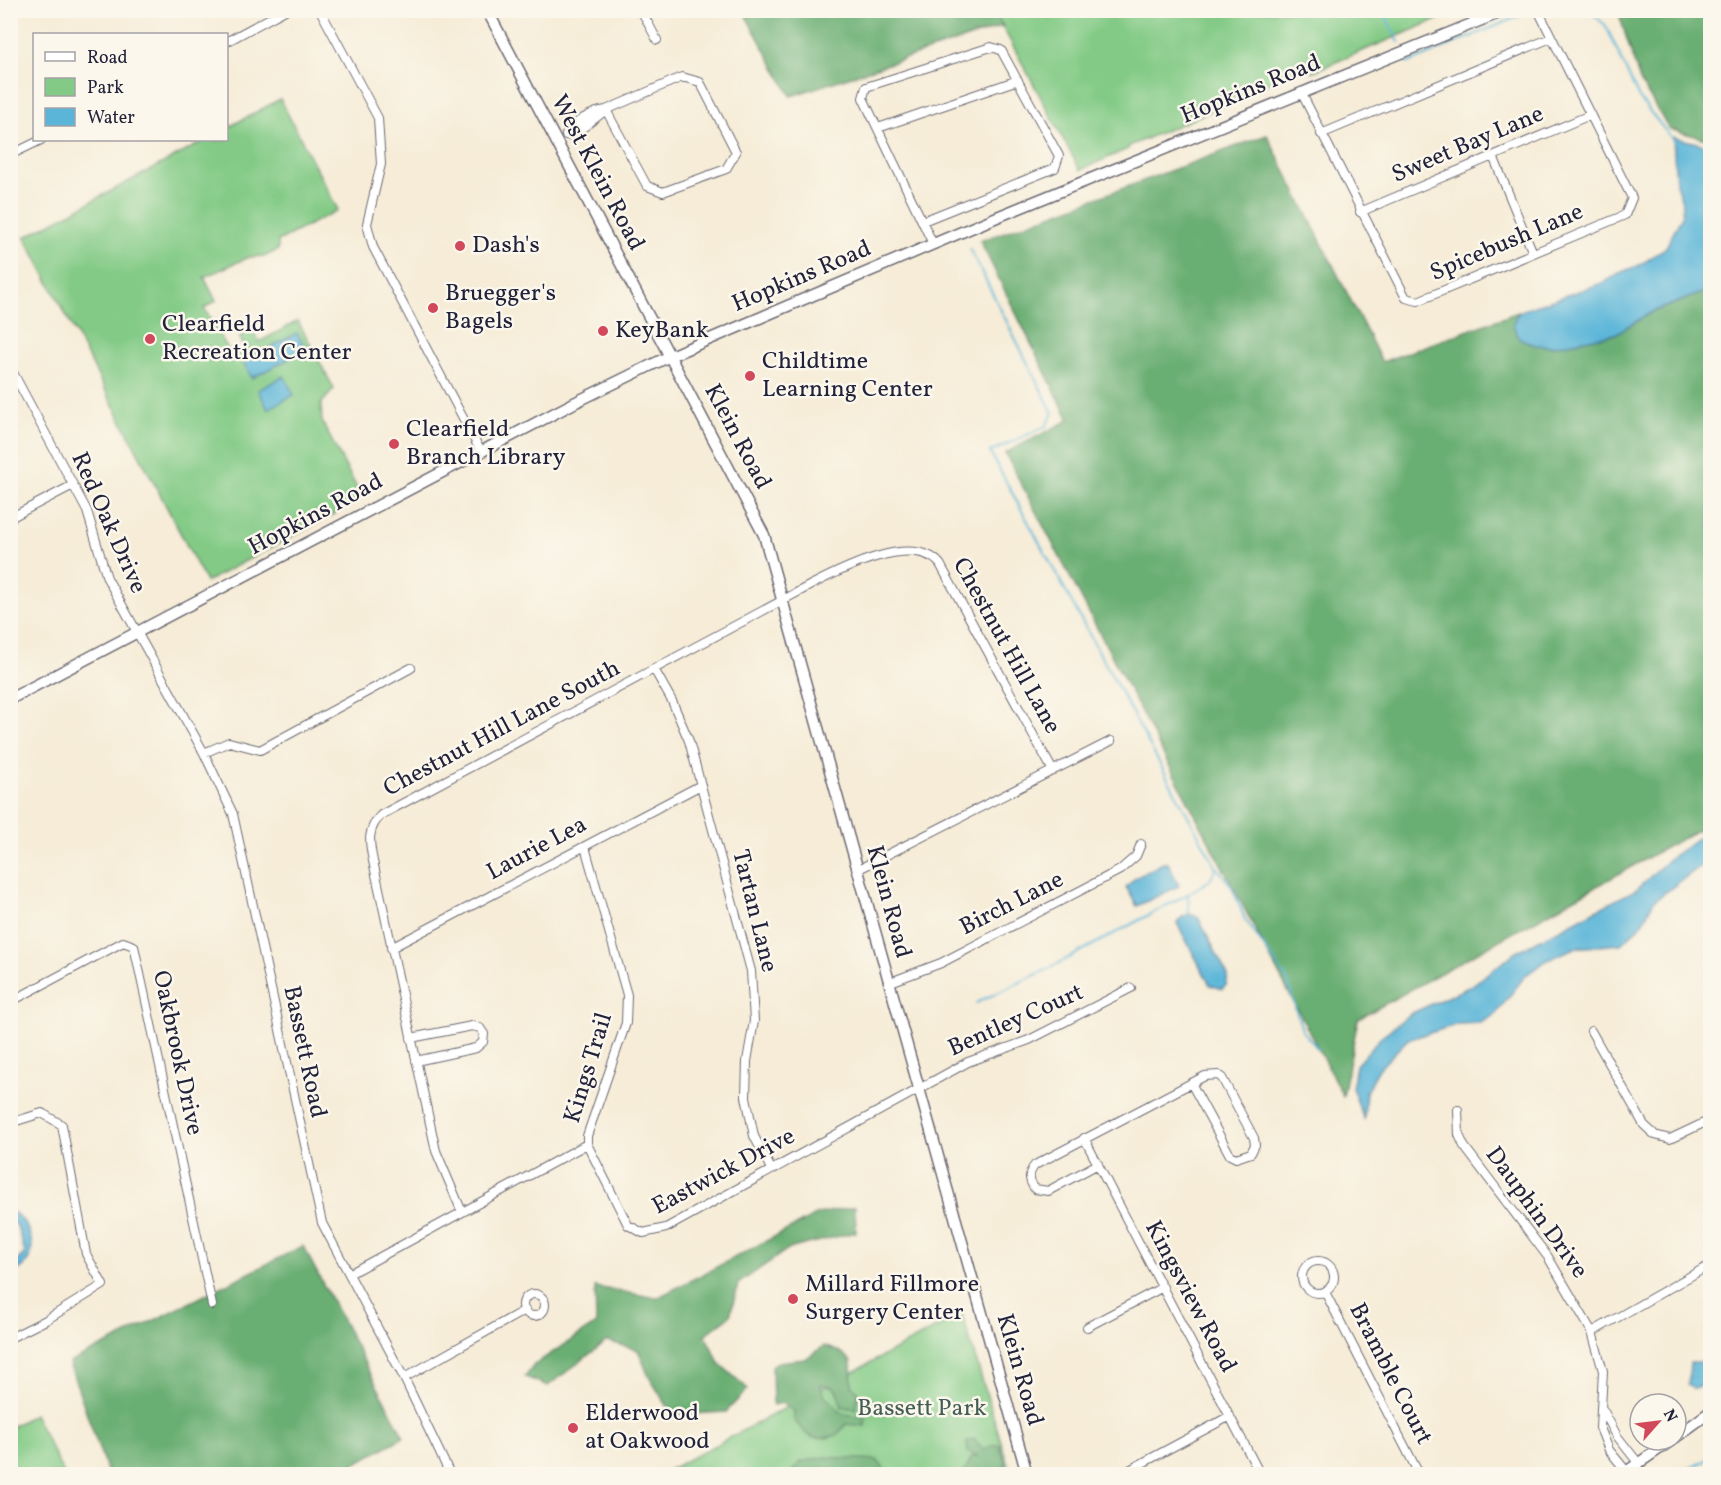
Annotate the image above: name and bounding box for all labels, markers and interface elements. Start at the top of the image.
legend [33,33,228,141]
text: Road [87,46,128,71]
street label: Hopkins Road [1176,46,1326,134]
text: Park [87,76,124,101]
street label: West Klein Road [542,89,652,257]
street label: Sweet Bay Lane [1387,98,1549,192]
text: Water [87,106,135,131]
street label: Spicebush Lane [1425,195,1589,291]
place label: Dash's [472,229,540,263]
street label: Hopkins Road [727,232,877,322]
marker: Dash's [453,239,467,253]
place label: Bruegger's Bagels [445,277,556,339]
marker: Bruegger's Bagels [426,301,440,315]
place label: Clearfield Recreation Center [162,308,352,370]
place label: KeyBank [615,314,709,348]
marker: KeyBank [596,324,610,338]
marker: Clearfield Recreation Center [143,332,157,346]
place label: Childtime Learning Center [762,345,933,407]
marker: Childtime Learning Center [743,369,757,383]
street label: Klein Road [695,378,779,496]
place label: Clearfield Branch Library [406,413,565,475]
marker: Clearfield Branch Library [387,437,401,451]
street label: Red Oak Drive [62,447,154,599]
street label: Hopkins Road [243,465,389,565]
street label: Chestnut Hill Lane [943,552,1069,740]
street label: Chestnut Hill Lane South [378,652,626,806]
street label: Laurie Lea [481,808,593,890]
street label: Klein Road [857,842,919,962]
street label: Tartan Lane [722,846,786,976]
street label: Birch Lane [954,863,1070,945]
street label: Oakbrook Drive [143,968,211,1138]
street label: Bentley Court [943,976,1089,1066]
street label: Bassett Road [273,983,335,1121]
street label: Kings Trail [556,1009,622,1127]
street label: Eastwick Drive [646,1120,802,1224]
street label: Dauphin Drive [1476,1140,1596,1286]
street label: Kingsview Road [1136,1215,1244,1379]
place label: Millard Fillmore Surgery Center [805,1268,979,1330]
marker: Millard Fillmore Surgery Center [786,1292,800,1306]
street label: Bramble Court [1340,1297,1440,1451]
street label: Klein Road [987,1310,1051,1430]
park label: Bassett Park [857,1392,987,1426]
north arrow [1628,1392,1688,1452]
place label: Elderwood at Oakwood [585,1397,710,1459]
text: N [1657,1406,1682,1427]
marker: Elderwood at Oakwood [566,1421,580,1435]

